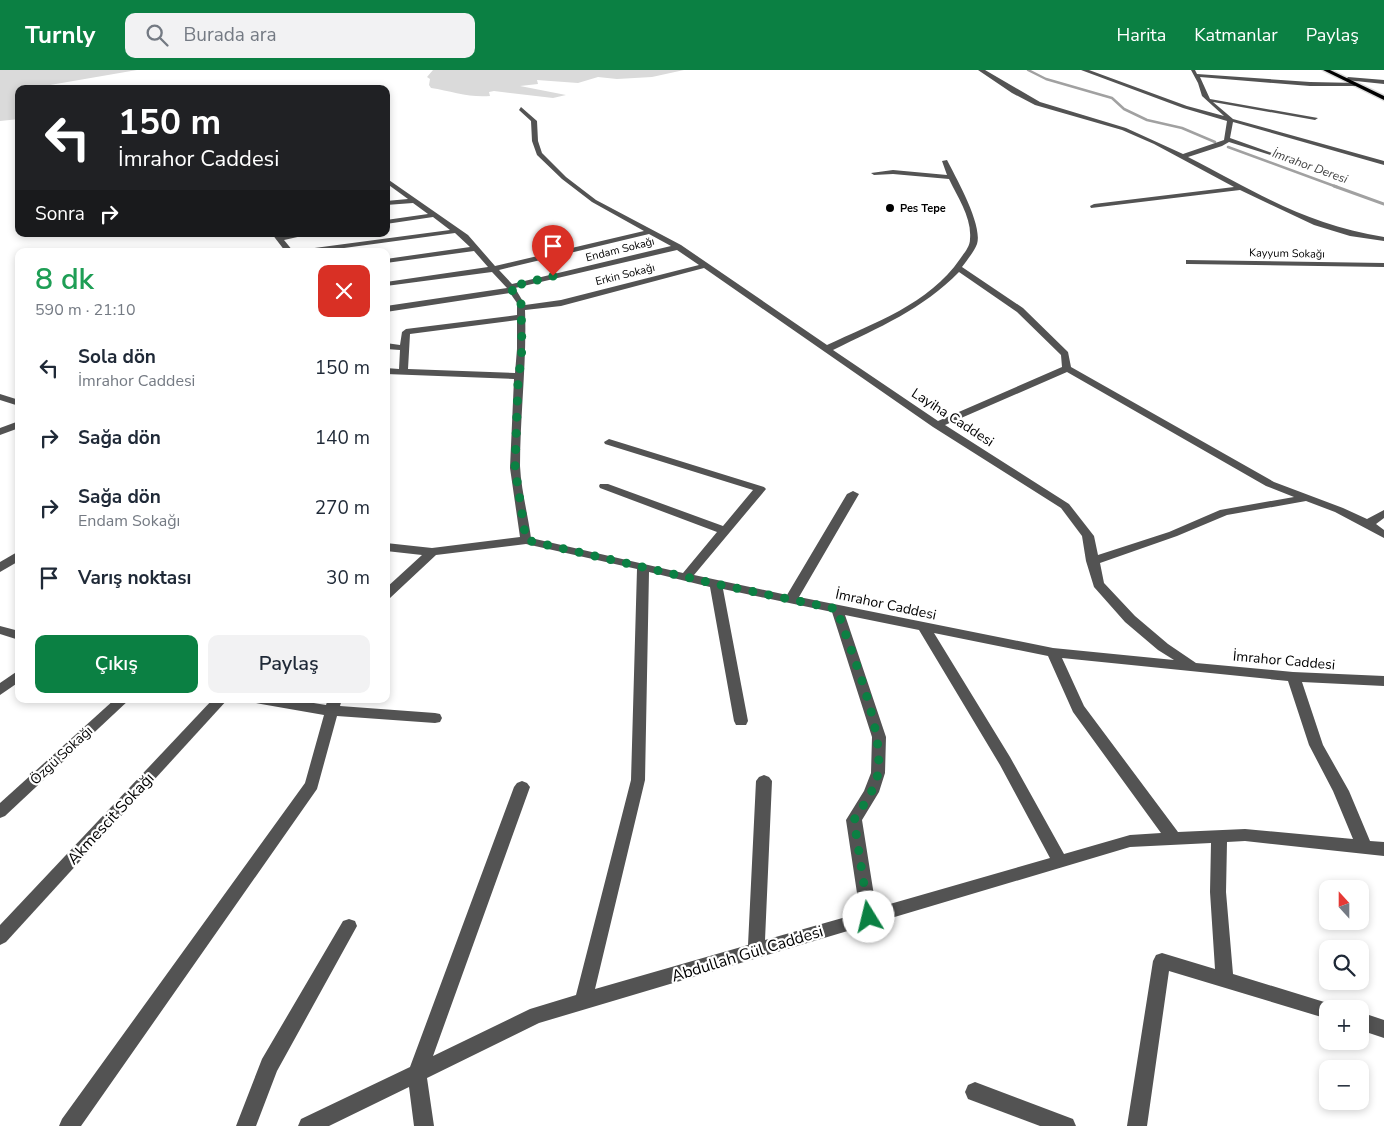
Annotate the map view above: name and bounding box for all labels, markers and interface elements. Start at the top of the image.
search box [125,13,475,58]
text: Turnly [25,19,95,51]
icon: search [143,21,171,49]
text: Burada ara [183,22,277,48]
text: Harita [1117,23,1166,47]
text: Katmanlar [1194,23,1278,47]
text: Paylaş [1306,23,1359,47]
text: 150 m [118,99,221,146]
icon: left [35,105,100,170]
text: İmrahor Caddesi [118,144,279,174]
water label: İmrahor Deresi [1270,145,1350,187]
icon: right [95,200,123,228]
text: Sonra [35,201,85,227]
place label: Pes Tepe [900,201,946,216]
marker: Pes Tepe [884,202,896,214]
pin [532,225,574,276]
icon: arrive [539,232,567,260]
street label: Endam Sokağı [584,234,656,265]
street label: Kayyum Sokağı [1249,245,1325,262]
text: 8 dk [35,259,94,300]
street label: Erkin Sokağı [594,260,656,289]
button: close [318,265,370,317]
text: 590 m · 21:10 [35,299,136,321]
text: Sola dön [78,344,156,370]
icon: left [35,354,63,382]
text: 150 m [315,355,370,381]
text: İmrahor Caddesi [78,370,195,392]
street label: Layiha Caddesi [908,384,998,451]
icon: right [35,424,63,452]
text: Sağa dön [78,425,161,451]
text: 140 m [315,425,370,451]
text: Sağa dön [78,484,161,510]
icon: right [35,494,63,522]
text: 270 m [315,495,370,521]
text: Endam Sokağı [78,510,180,532]
icon: arrive [35,564,63,592]
text: Varış noktası [78,565,191,591]
text: 30 m [326,565,370,591]
street label: İmrahor Caddesi [834,585,938,624]
button: Çıkış [35,635,198,693]
button: Paylaş [208,635,370,693]
street label: İmrahor Caddesi [1232,647,1336,674]
street label: Özgü Sokağı [26,722,97,789]
street label: Akmescit Sokağı [62,768,159,870]
north arrow [1319,880,1369,930]
map controls [1319,880,1369,1110]
position arrow [842,890,894,942]
street label: Abdullah Gül Caddesi [669,920,826,987]
button: search [1319,940,1369,990]
button: + [1319,1000,1369,1050]
button: − [1319,1060,1369,1110]

